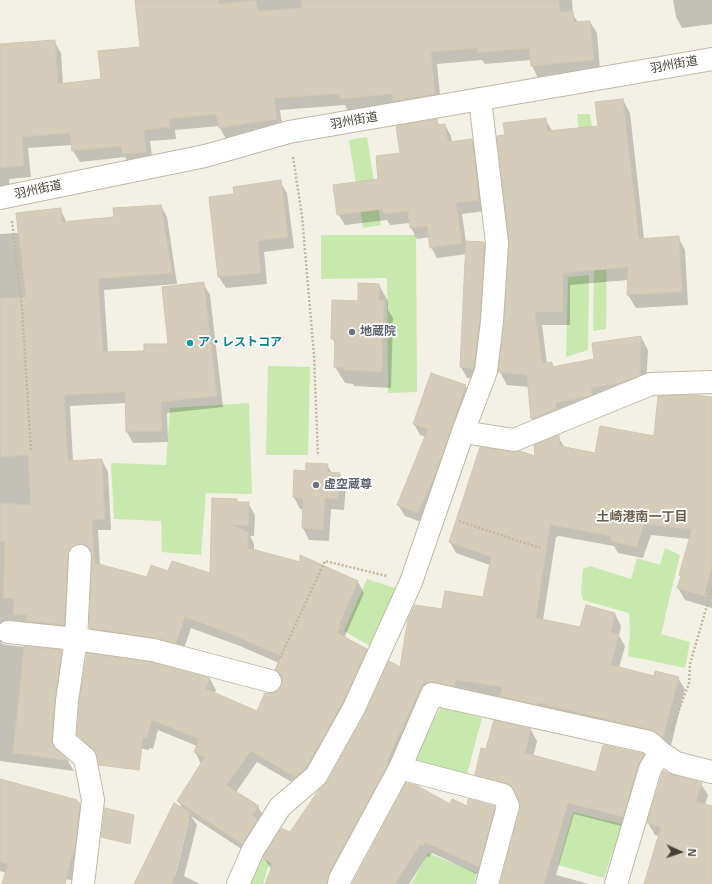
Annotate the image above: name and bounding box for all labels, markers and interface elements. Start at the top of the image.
street label: 羽州街道 [649,54,699,76]
street label: 羽州街道 [329,110,379,132]
street label: 羽州街道 [13,178,63,202]
place label: 地蔵院 [360,325,396,339]
marker: 地蔵院 [347,327,357,337]
place label: ア・レストコア [198,336,282,350]
marker: ア・レストコア [185,338,195,348]
place label: 虚空蔵尊 [324,478,372,492]
marker: 虚空蔵尊 [311,480,321,490]
district label: 土崎港南一丁目 [597,509,687,525]
north arrow [660,832,700,872]
text: N [686,848,698,857]

